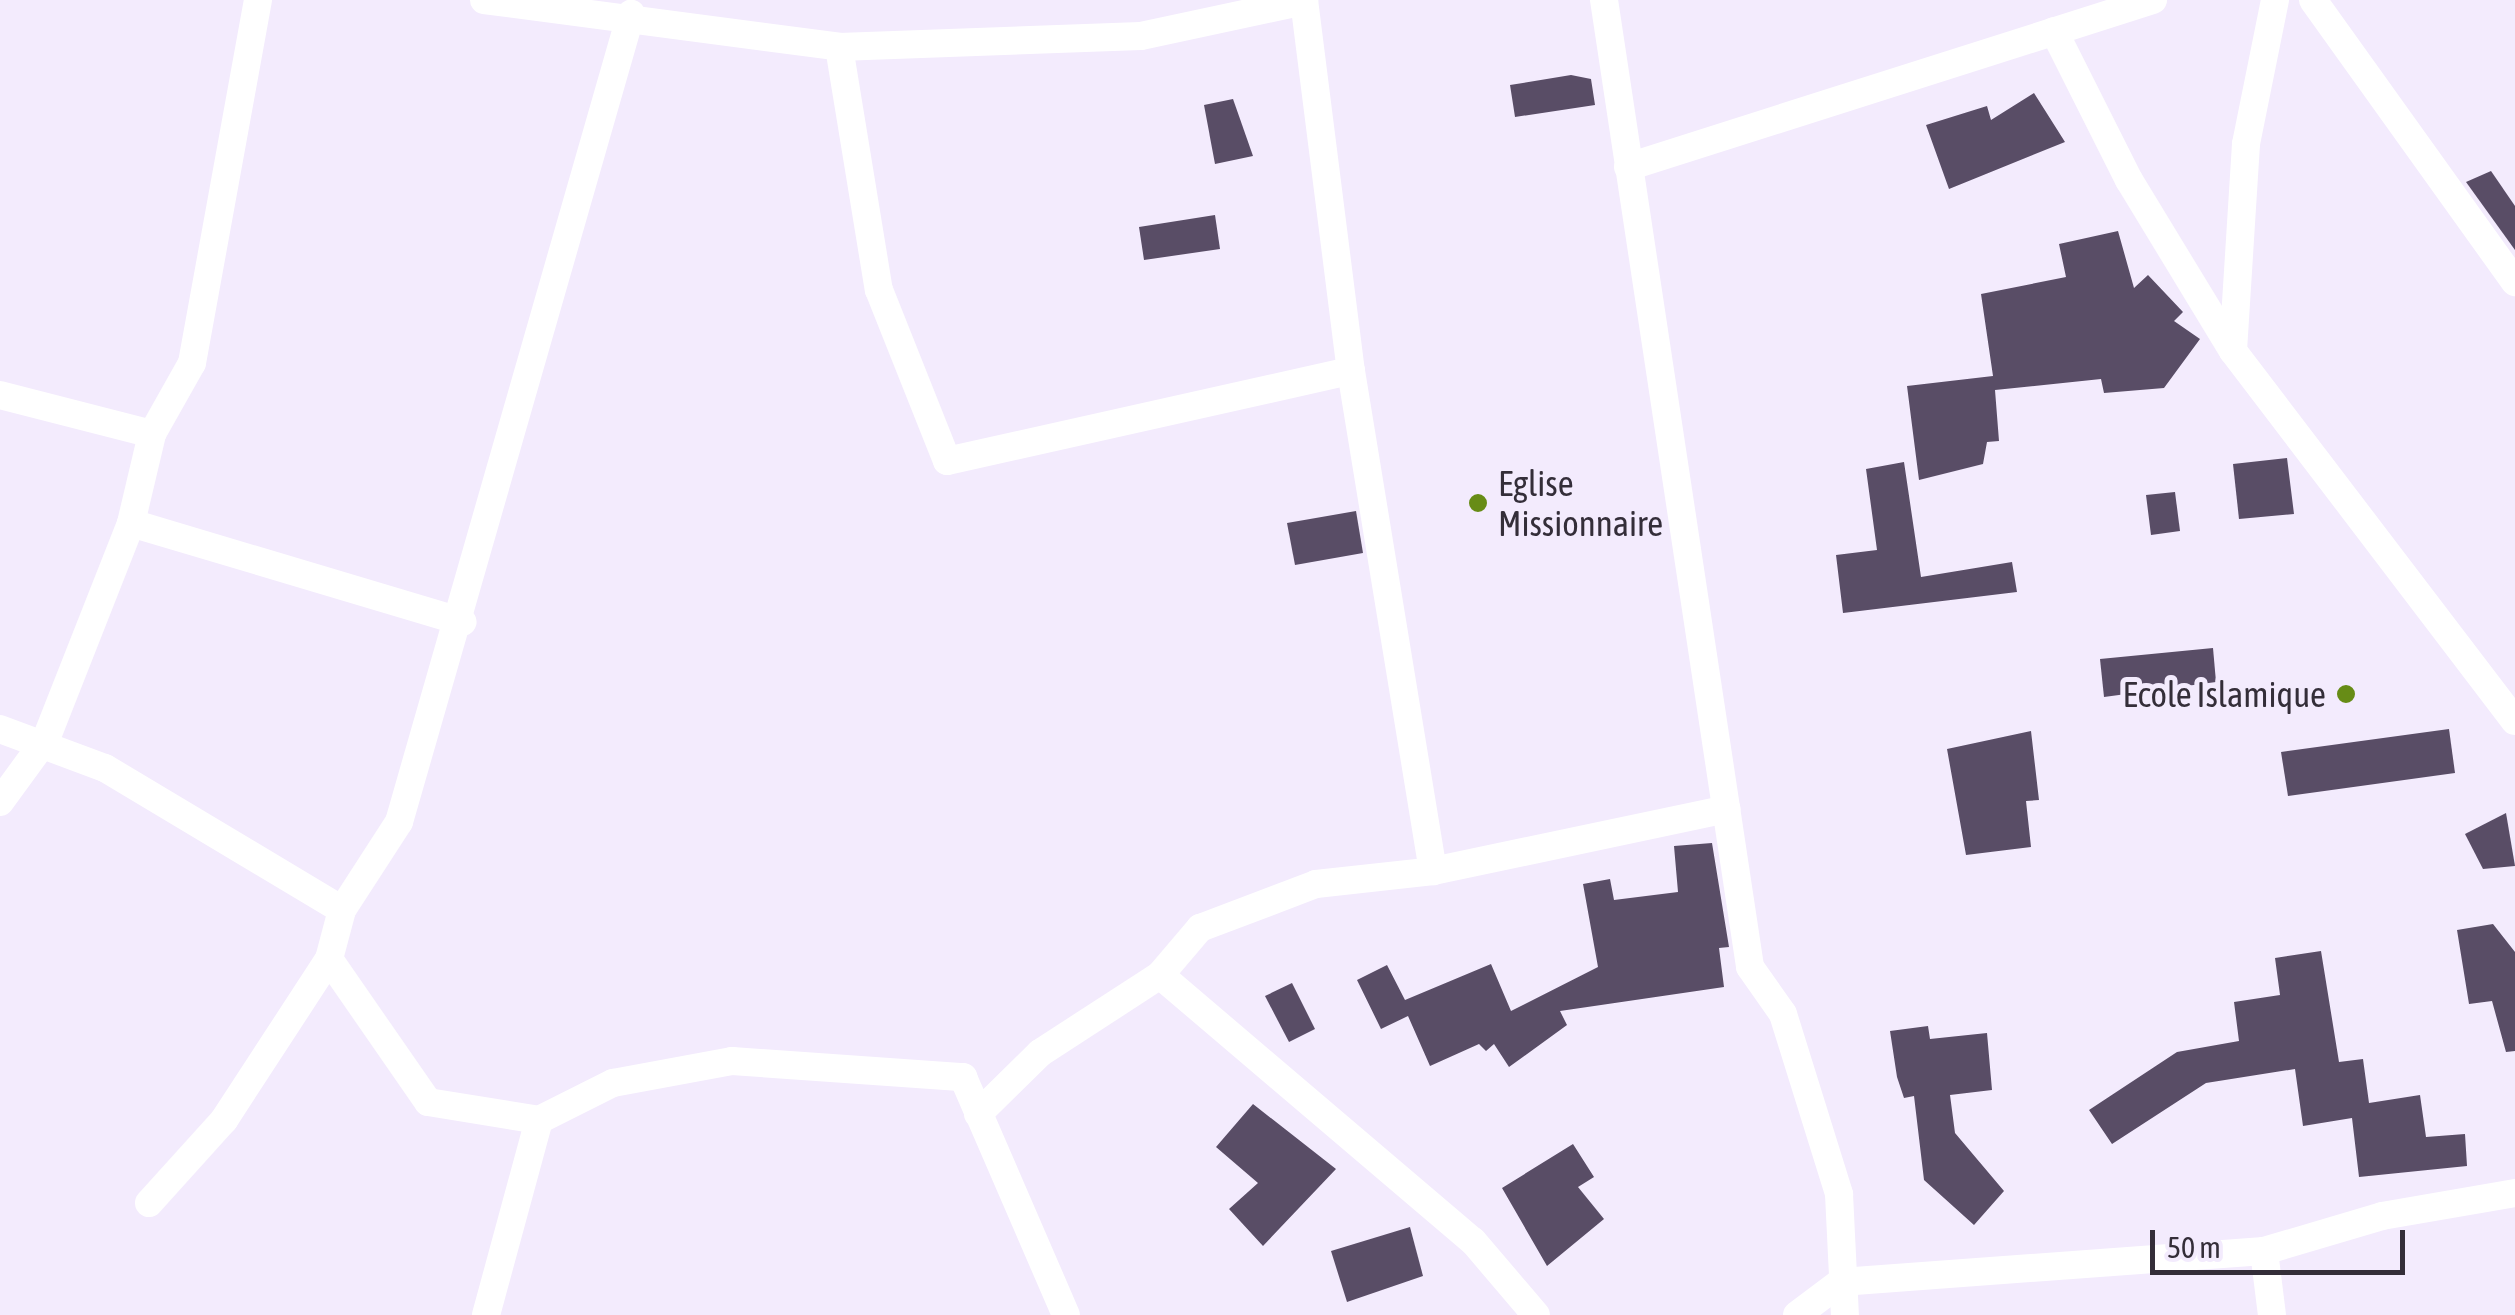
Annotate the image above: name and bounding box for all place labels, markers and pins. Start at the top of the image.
place label: Eglise Missionnaire [1498,462,1663,544]
marker: Eglise Missionnaire [1467,492,1489,514]
place label: Ecole Islamique [2123,673,2326,715]
marker: Ecole Islamique [2335,683,2357,705]

